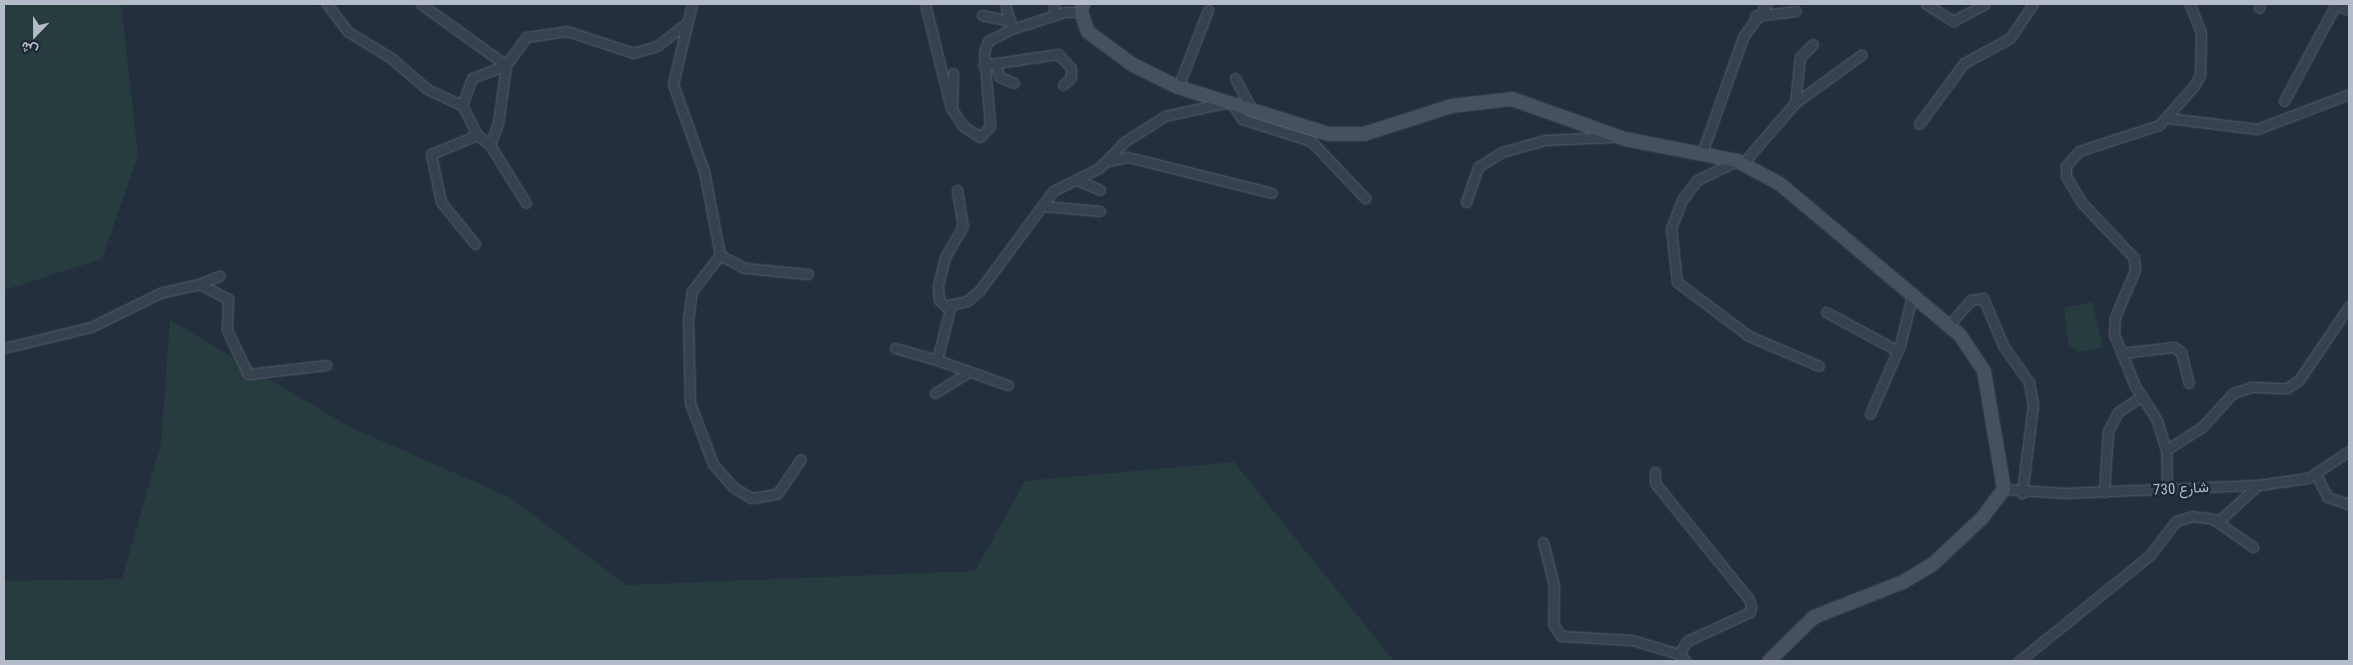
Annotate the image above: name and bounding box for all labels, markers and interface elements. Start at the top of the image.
north arrow [10,10,60,60]
text: ش [19,38,40,59]
street label: شارع 730 [2153,479,2209,499]

